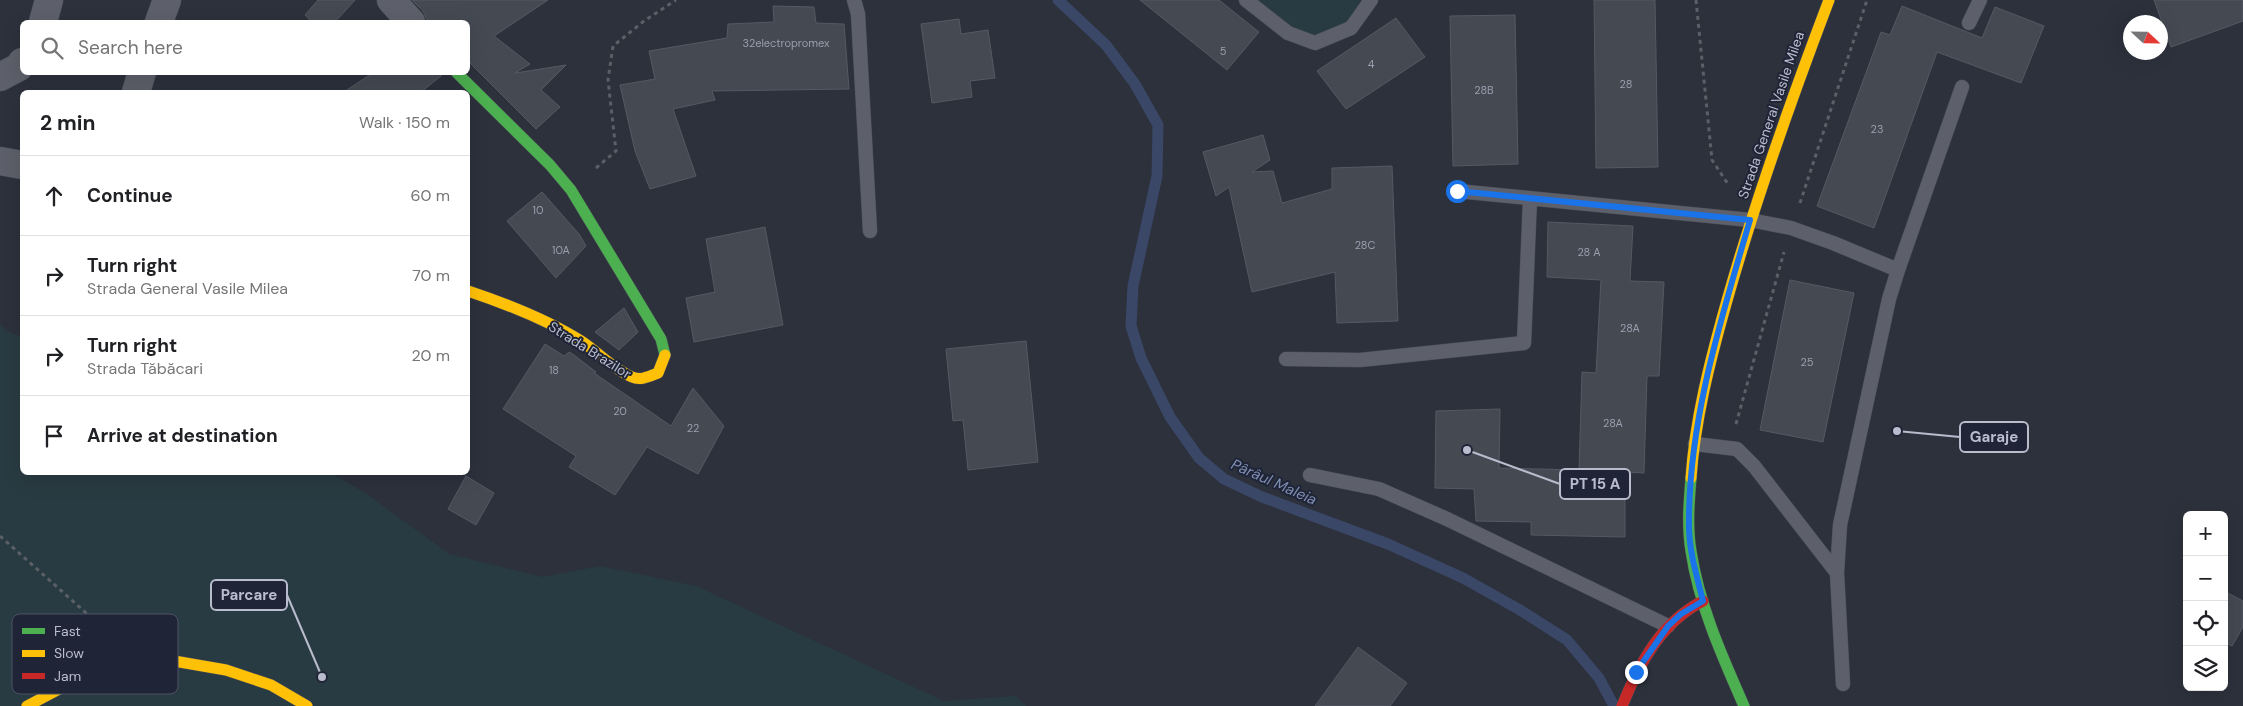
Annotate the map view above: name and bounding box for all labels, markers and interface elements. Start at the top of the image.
north arrow [2123,15,2168,60]
search box [20,20,470,75]
street label: Strada General Vasile Milea [1734,29,1808,201]
icon: search [38,34,66,62]
text: Search here [78,35,183,60]
house number: 32electropromex [743,36,830,50]
house number: 5 [1220,44,1227,58]
house number: 4 [1368,57,1375,71]
house number: 28 [1620,77,1632,91]
house number: 28B [1474,83,1494,97]
text: 2 min [40,109,96,137]
text: Walk · 150 m [359,112,450,133]
house number: 23 [1871,122,1883,136]
route start [1446,180,1469,203]
icon: ahead [40,182,68,210]
text: Continue [87,183,173,208]
text: 60 m [410,185,450,206]
house number: 10 [533,203,543,217]
house number: 28C [1355,238,1375,252]
house number: 10A [552,243,570,257]
house number: 28 A [1577,245,1601,259]
text: Turn right [87,253,177,278]
icon: right [40,262,68,290]
text: 70 m [412,265,450,286]
text: Strada General Vasile Milea [87,278,288,299]
street label: Strada Brazilor [545,317,635,383]
house number: 28A [1620,321,1640,335]
text: Turn right [87,333,177,358]
icon: right [40,342,68,370]
text: 20 m [411,345,450,366]
house number: 25 [1800,355,1814,369]
text: Strada Tăbăcari [87,358,203,379]
house number: 18 [549,363,559,377]
house number: 20 [613,404,627,418]
house number: 28A [1603,416,1623,430]
house number: 22 [687,421,699,435]
icon: arrive [40,422,68,450]
callout: Garaje [1960,422,2028,452]
text: Arrive at destination [87,423,278,448]
text: Garaje [1970,427,2018,447]
water label: Pârâul Maleia [1228,454,1320,510]
callout: PT 15 A [1560,469,1630,499]
text: PT 15 A [1570,474,1621,494]
map controls [2183,511,2228,691]
button: + [2183,511,2228,556]
button: − [2183,556,2228,601]
callout: Parcare [211,580,287,610]
text: Parcare [221,585,277,605]
button: locate [2183,601,2228,646]
legend [12,614,178,694]
text: Fast [54,622,81,640]
text: Slow [54,644,84,662]
button: layers [2183,646,2228,691]
route end [1625,661,1648,684]
text: Jam [54,667,81,685]

